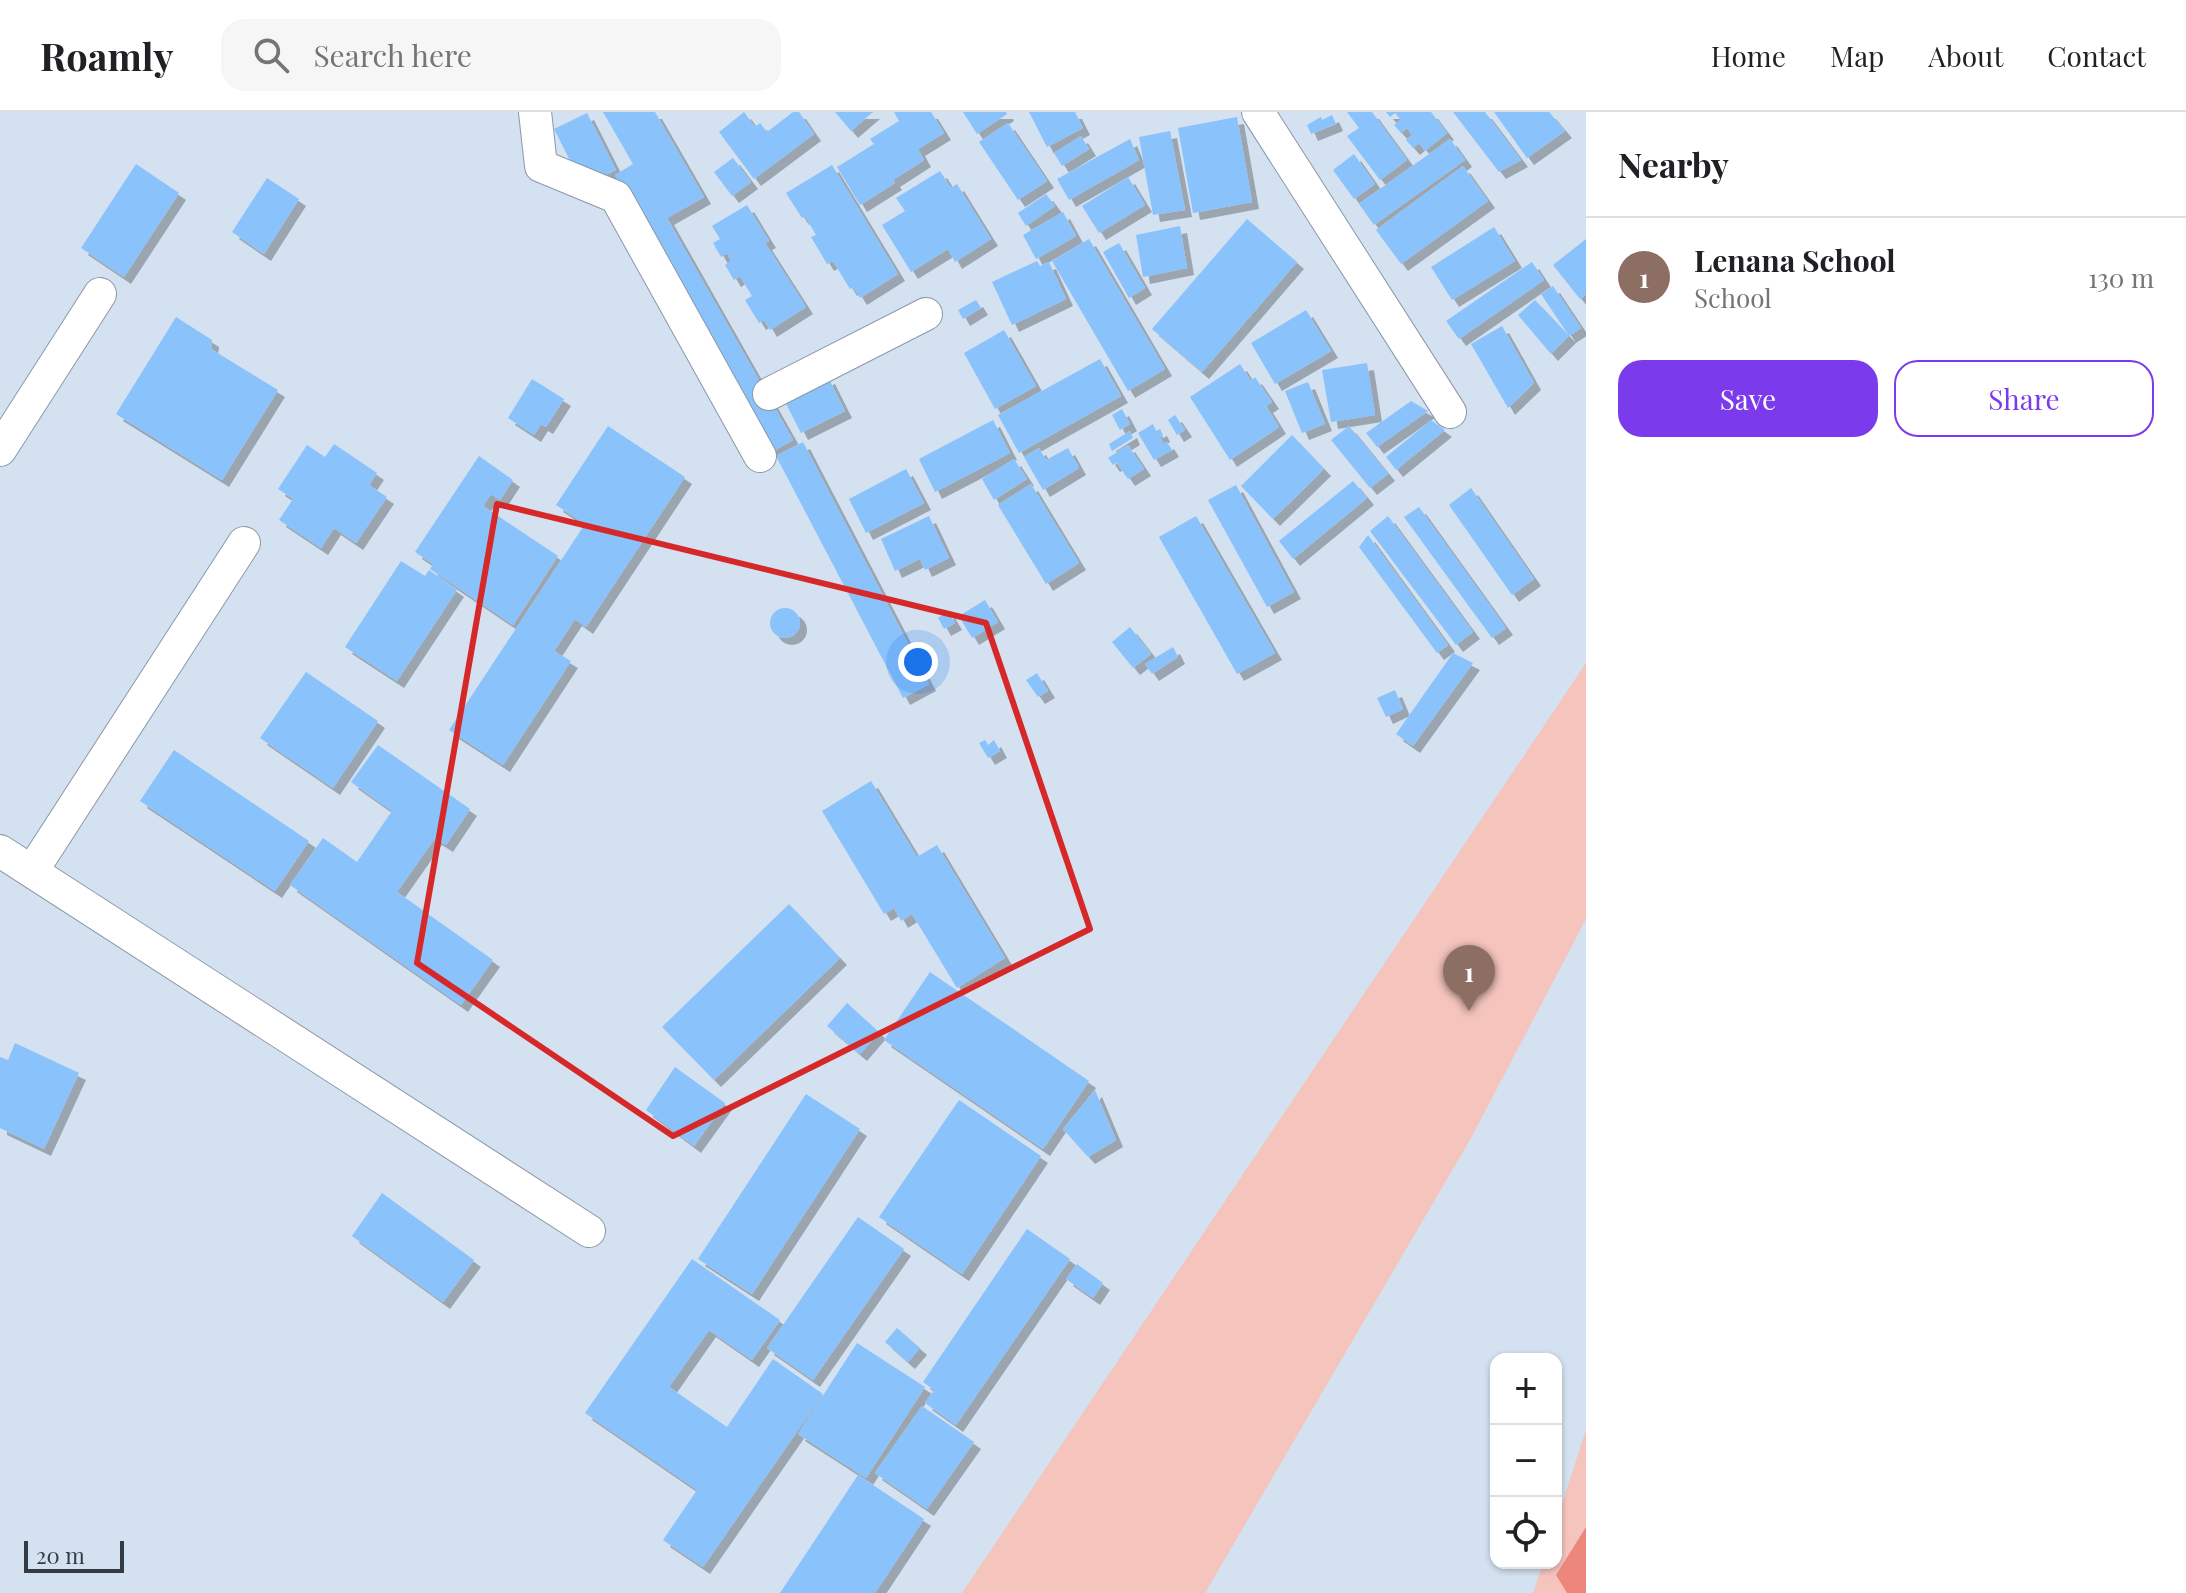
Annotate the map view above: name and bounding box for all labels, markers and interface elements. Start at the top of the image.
search box [221,19,781,91]
text: Roamly [40,30,173,81]
icon: search [249,33,293,77]
text: Search here [313,35,472,75]
text: Home [1711,37,1786,74]
text: Map [1830,37,1884,74]
text: About [1928,37,2003,74]
text: Contact [2047,37,2146,74]
text: Nearby [1618,141,1729,187]
text: Lenana School [1694,240,1896,280]
text: 1 [1639,260,1649,295]
text: 130 m [2088,260,2154,295]
text: School [1694,280,1772,315]
button: Save [1618,360,1878,437]
button: Share [1894,360,2154,437]
your location [898,642,938,682]
pin: 1 [1443,945,1495,1011]
map controls [1490,1353,1562,1569]
button: + [1490,1353,1562,1425]
button: − [1490,1425,1562,1497]
button: locate [1490,1497,1562,1569]
scale bar [24,1537,124,1573]
text: 20 m [36,1540,85,1570]

